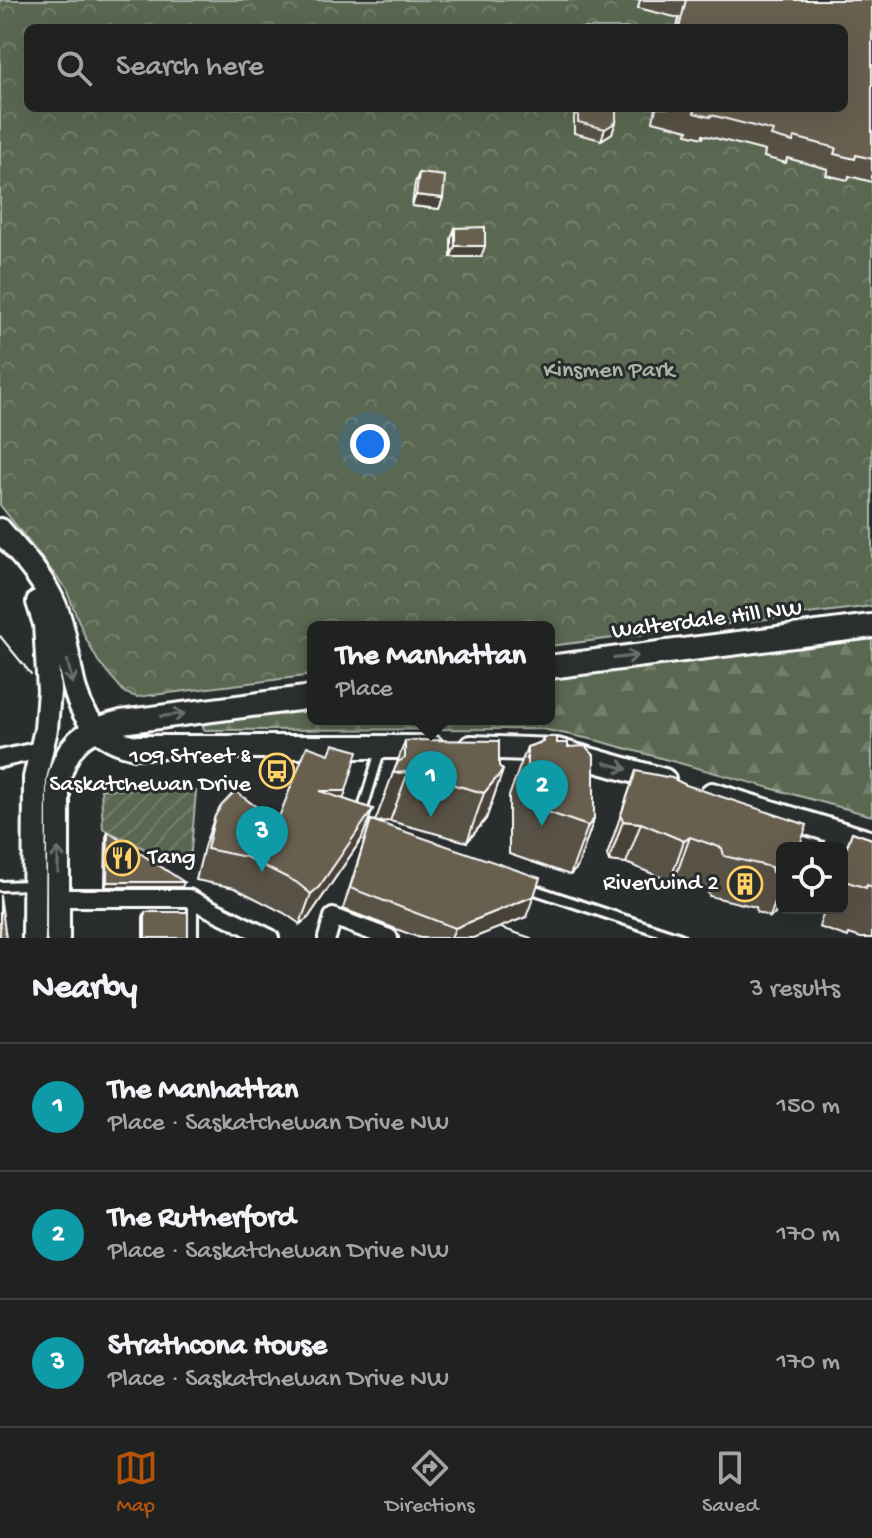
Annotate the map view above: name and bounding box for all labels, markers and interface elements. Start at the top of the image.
search box [24,24,848,112]
icon: search [52,46,96,90]
text: Search here [116,51,264,86]
park label: Kinsmen Park [544,357,677,386]
your location [350,424,390,464]
street label: Walterdale Hill NW [610,595,804,647]
popup [307,621,555,725]
text: The Manhattan [336,640,526,675]
one-way arrow [613,649,638,664]
one-way arrow [63,658,78,684]
text: Place [336,675,393,706]
one-way arrow [159,707,186,722]
place label: 109 Street & Saskatchewan Drive [49,743,252,800]
pin: 1 [405,751,457,817]
bus stop icon: 109 Street & Saskatchewan Drive [258,752,296,790]
one-way arrow [603,759,629,774]
pin: 2 [516,760,568,826]
pin: 3 [236,806,288,872]
restaurant icon: Tang [103,839,141,877]
map controls [776,842,848,914]
button: locate [776,842,848,914]
place label: Tang [146,844,196,873]
one-way arrow [50,847,66,874]
building icon: Riverwind 2 [726,865,764,903]
place label: Riverwind 2 [603,870,719,899]
text: Nearby [32,970,137,1010]
text: 3 results [750,975,840,1006]
text: The Manhattan [108,1074,298,1109]
text: 1 [53,1092,63,1123]
text: 150 m [776,1092,840,1123]
text: Place · Saskatchewan Drive NW [108,1109,449,1140]
text: The Rutherford [108,1202,295,1237]
text: 2 [52,1220,64,1251]
text: 170 m [777,1220,840,1251]
text: Place · Saskatchewan Drive NW [108,1237,449,1268]
text: Strathcona House [108,1330,327,1365]
text: 3 [51,1348,65,1379]
text: 170 m [777,1348,840,1379]
text: Place · Saskatchewan Drive NW [108,1365,449,1396]
tab: Map [114,1446,158,1520]
tab: Directions [385,1446,475,1520]
tab: Saved [702,1446,758,1520]

